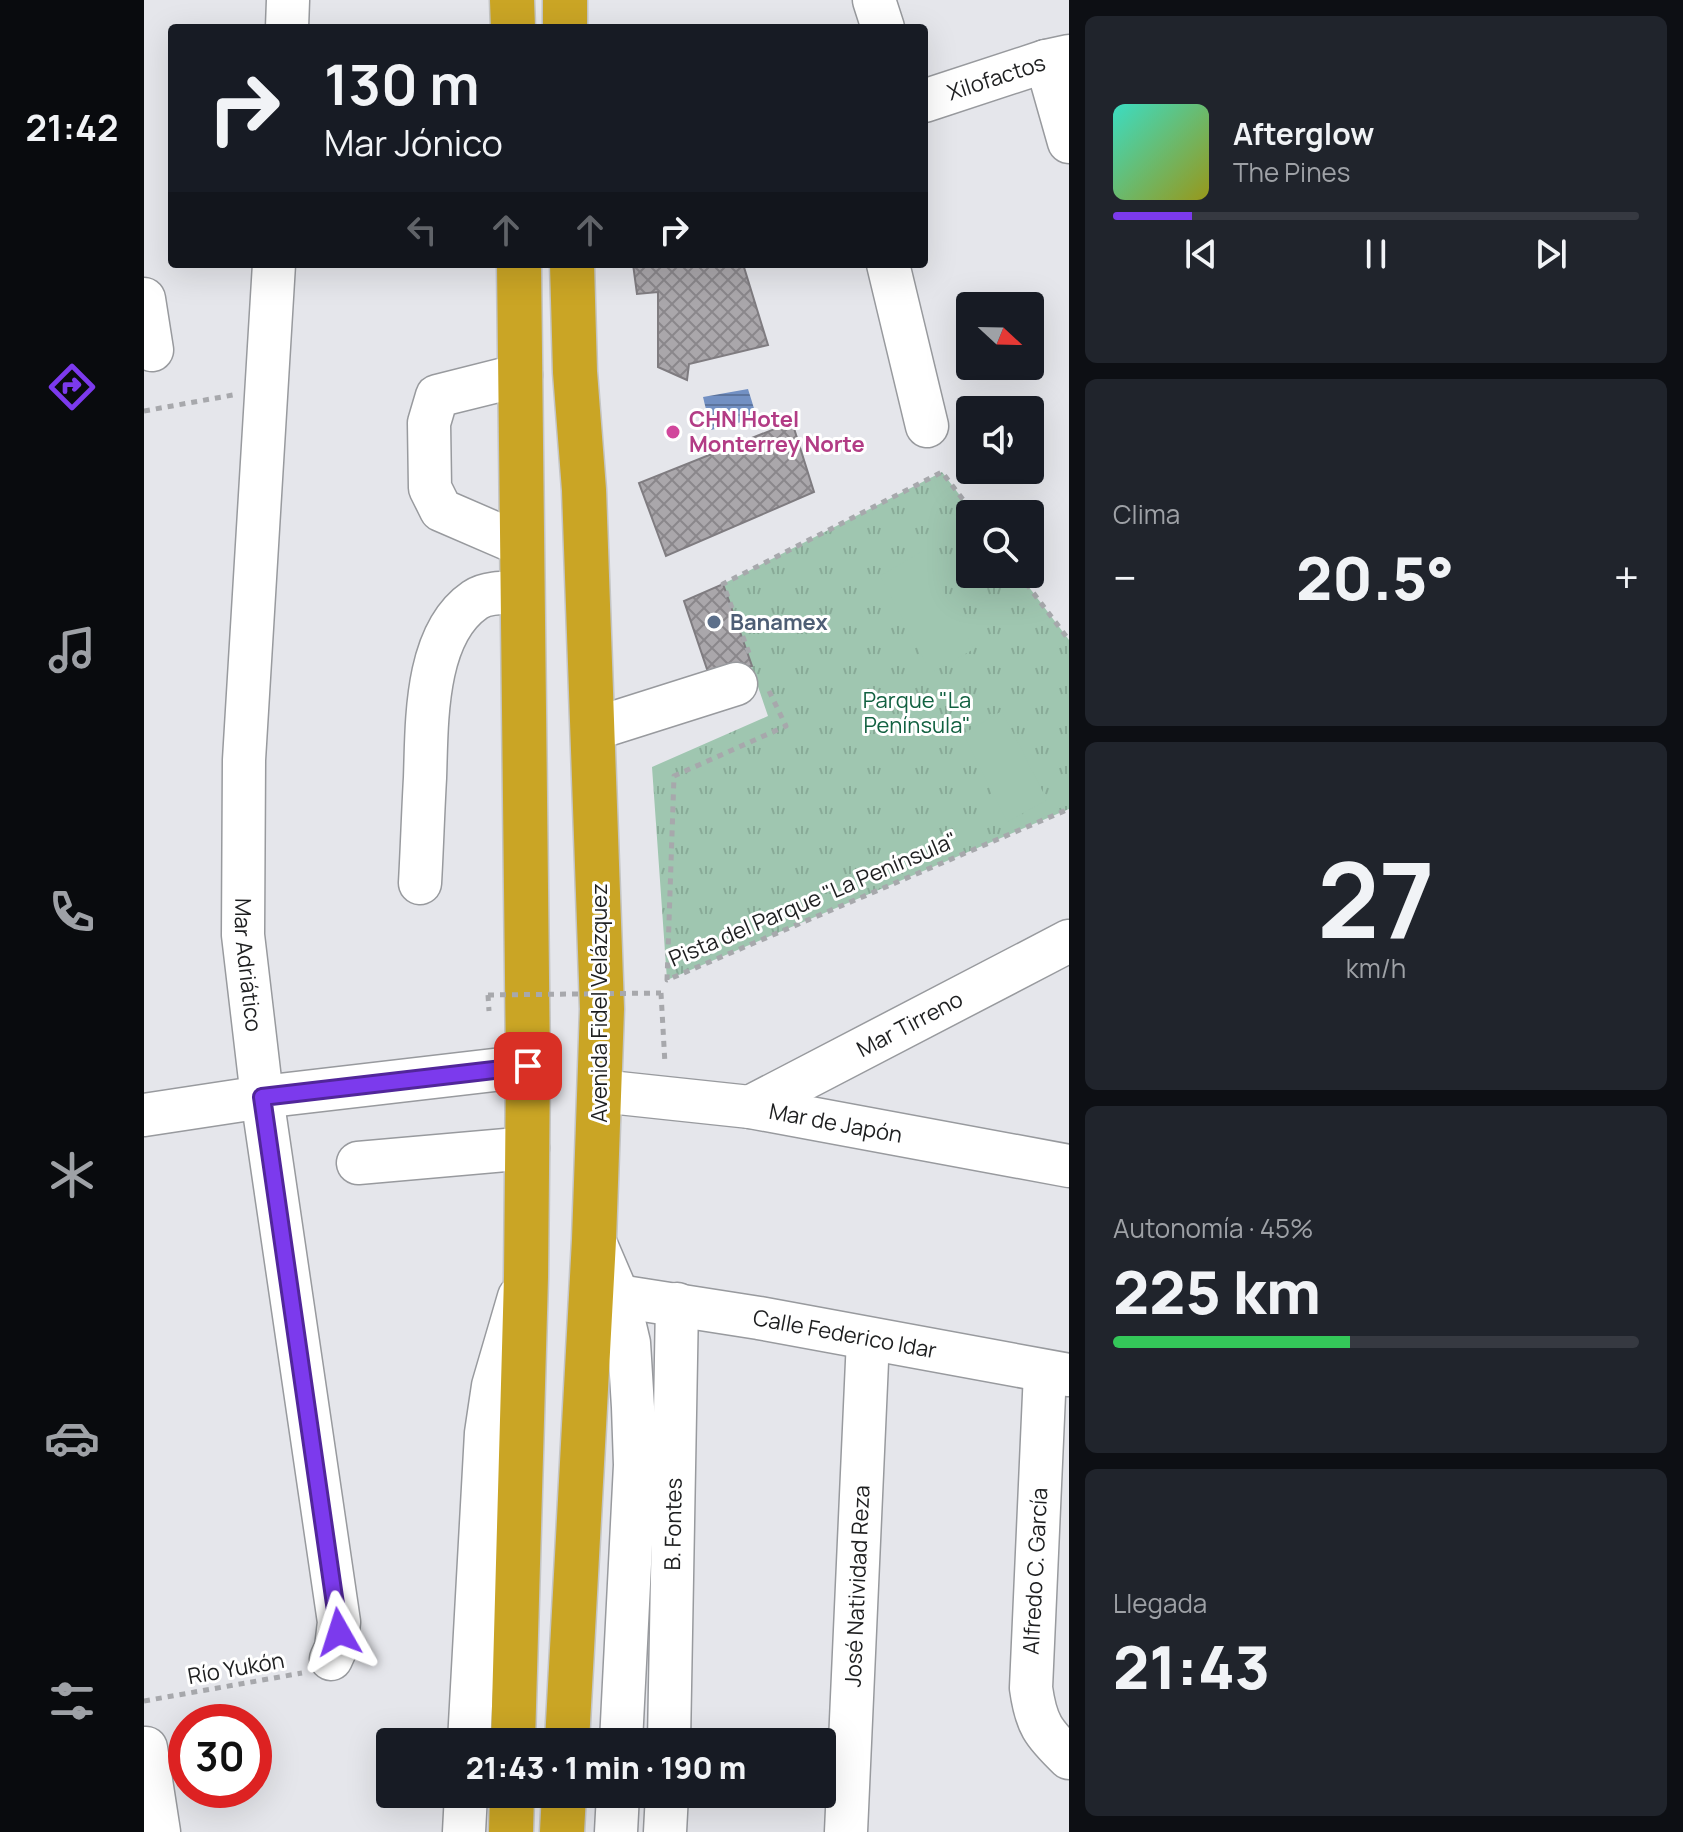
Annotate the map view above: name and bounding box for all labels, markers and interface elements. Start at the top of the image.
text: 130 m [324,45,480,122]
street label: Xilofactos [943,47,1049,107]
icon: right [192,56,296,160]
text: 21:42 [26,103,118,152]
text: Afterglow [1233,113,1374,154]
text: Mar Jónico [324,118,503,167]
text: The Pines [1233,154,1350,190]
icon: left [400,208,444,252]
icon: ahead [484,208,528,252]
icon: ahead [568,208,612,252]
icon: right [652,208,696,252]
icon: previous [1179,232,1223,276]
icon: pause [1354,232,1398,276]
icon: next [1529,232,1573,276]
north arrow [956,292,1044,380]
map controls [956,292,1044,588]
icon: directions [44,359,100,415]
button: sound [956,396,1044,484]
place label: CHN Hotel Monterrey Norte [689,404,865,459]
marker: CHN Hotel Monterrey Norte [664,423,682,441]
text: Clima [1113,496,1180,532]
button: search [956,500,1044,588]
text: 20.5° [1296,536,1454,618]
text: − [1113,547,1137,607]
text: + [1614,547,1639,607]
place label: Banamex [730,607,828,637]
marker: Banamex [705,613,723,631]
icon: music [44,622,100,678]
park label: Parque "La Península" [863,685,971,740]
street label: Pista del Parque "La Península" [664,824,962,974]
text: 27 [1317,827,1435,969]
street label: Avenida Fidel Velázquez [584,883,614,1123]
icon: phone [44,884,100,940]
street label: Mar Adriático [228,898,269,1033]
text: km/h [1346,950,1406,986]
street label: Mar Tirreno [852,984,968,1064]
pin [494,1032,562,1100]
icon: arrive [506,1044,550,1088]
street label: Mar de Japón [767,1096,905,1150]
icon: climate [44,1147,100,1203]
text: Autonomía · 45% [1113,1210,1314,1246]
text: 225 km [1113,1250,1321,1332]
street label: Calle Federico Idar [751,1302,939,1365]
icon: car [44,1410,100,1466]
street label: B. Fontes [657,1478,689,1571]
street label: José Natividad Reza [837,1485,876,1688]
street label: Alfredo C. García [1016,1487,1054,1655]
text: Llegada [1113,1585,1207,1621]
position arrow [297,1590,381,1674]
text: 21:43 [1113,1625,1270,1707]
street label: Río Yukón [185,1645,287,1691]
icon: filters [44,1673,100,1729]
speed limit sign: 30 [168,1704,272,1808]
text: 21:43 · 1 min · 190 m [466,1747,746,1788]

